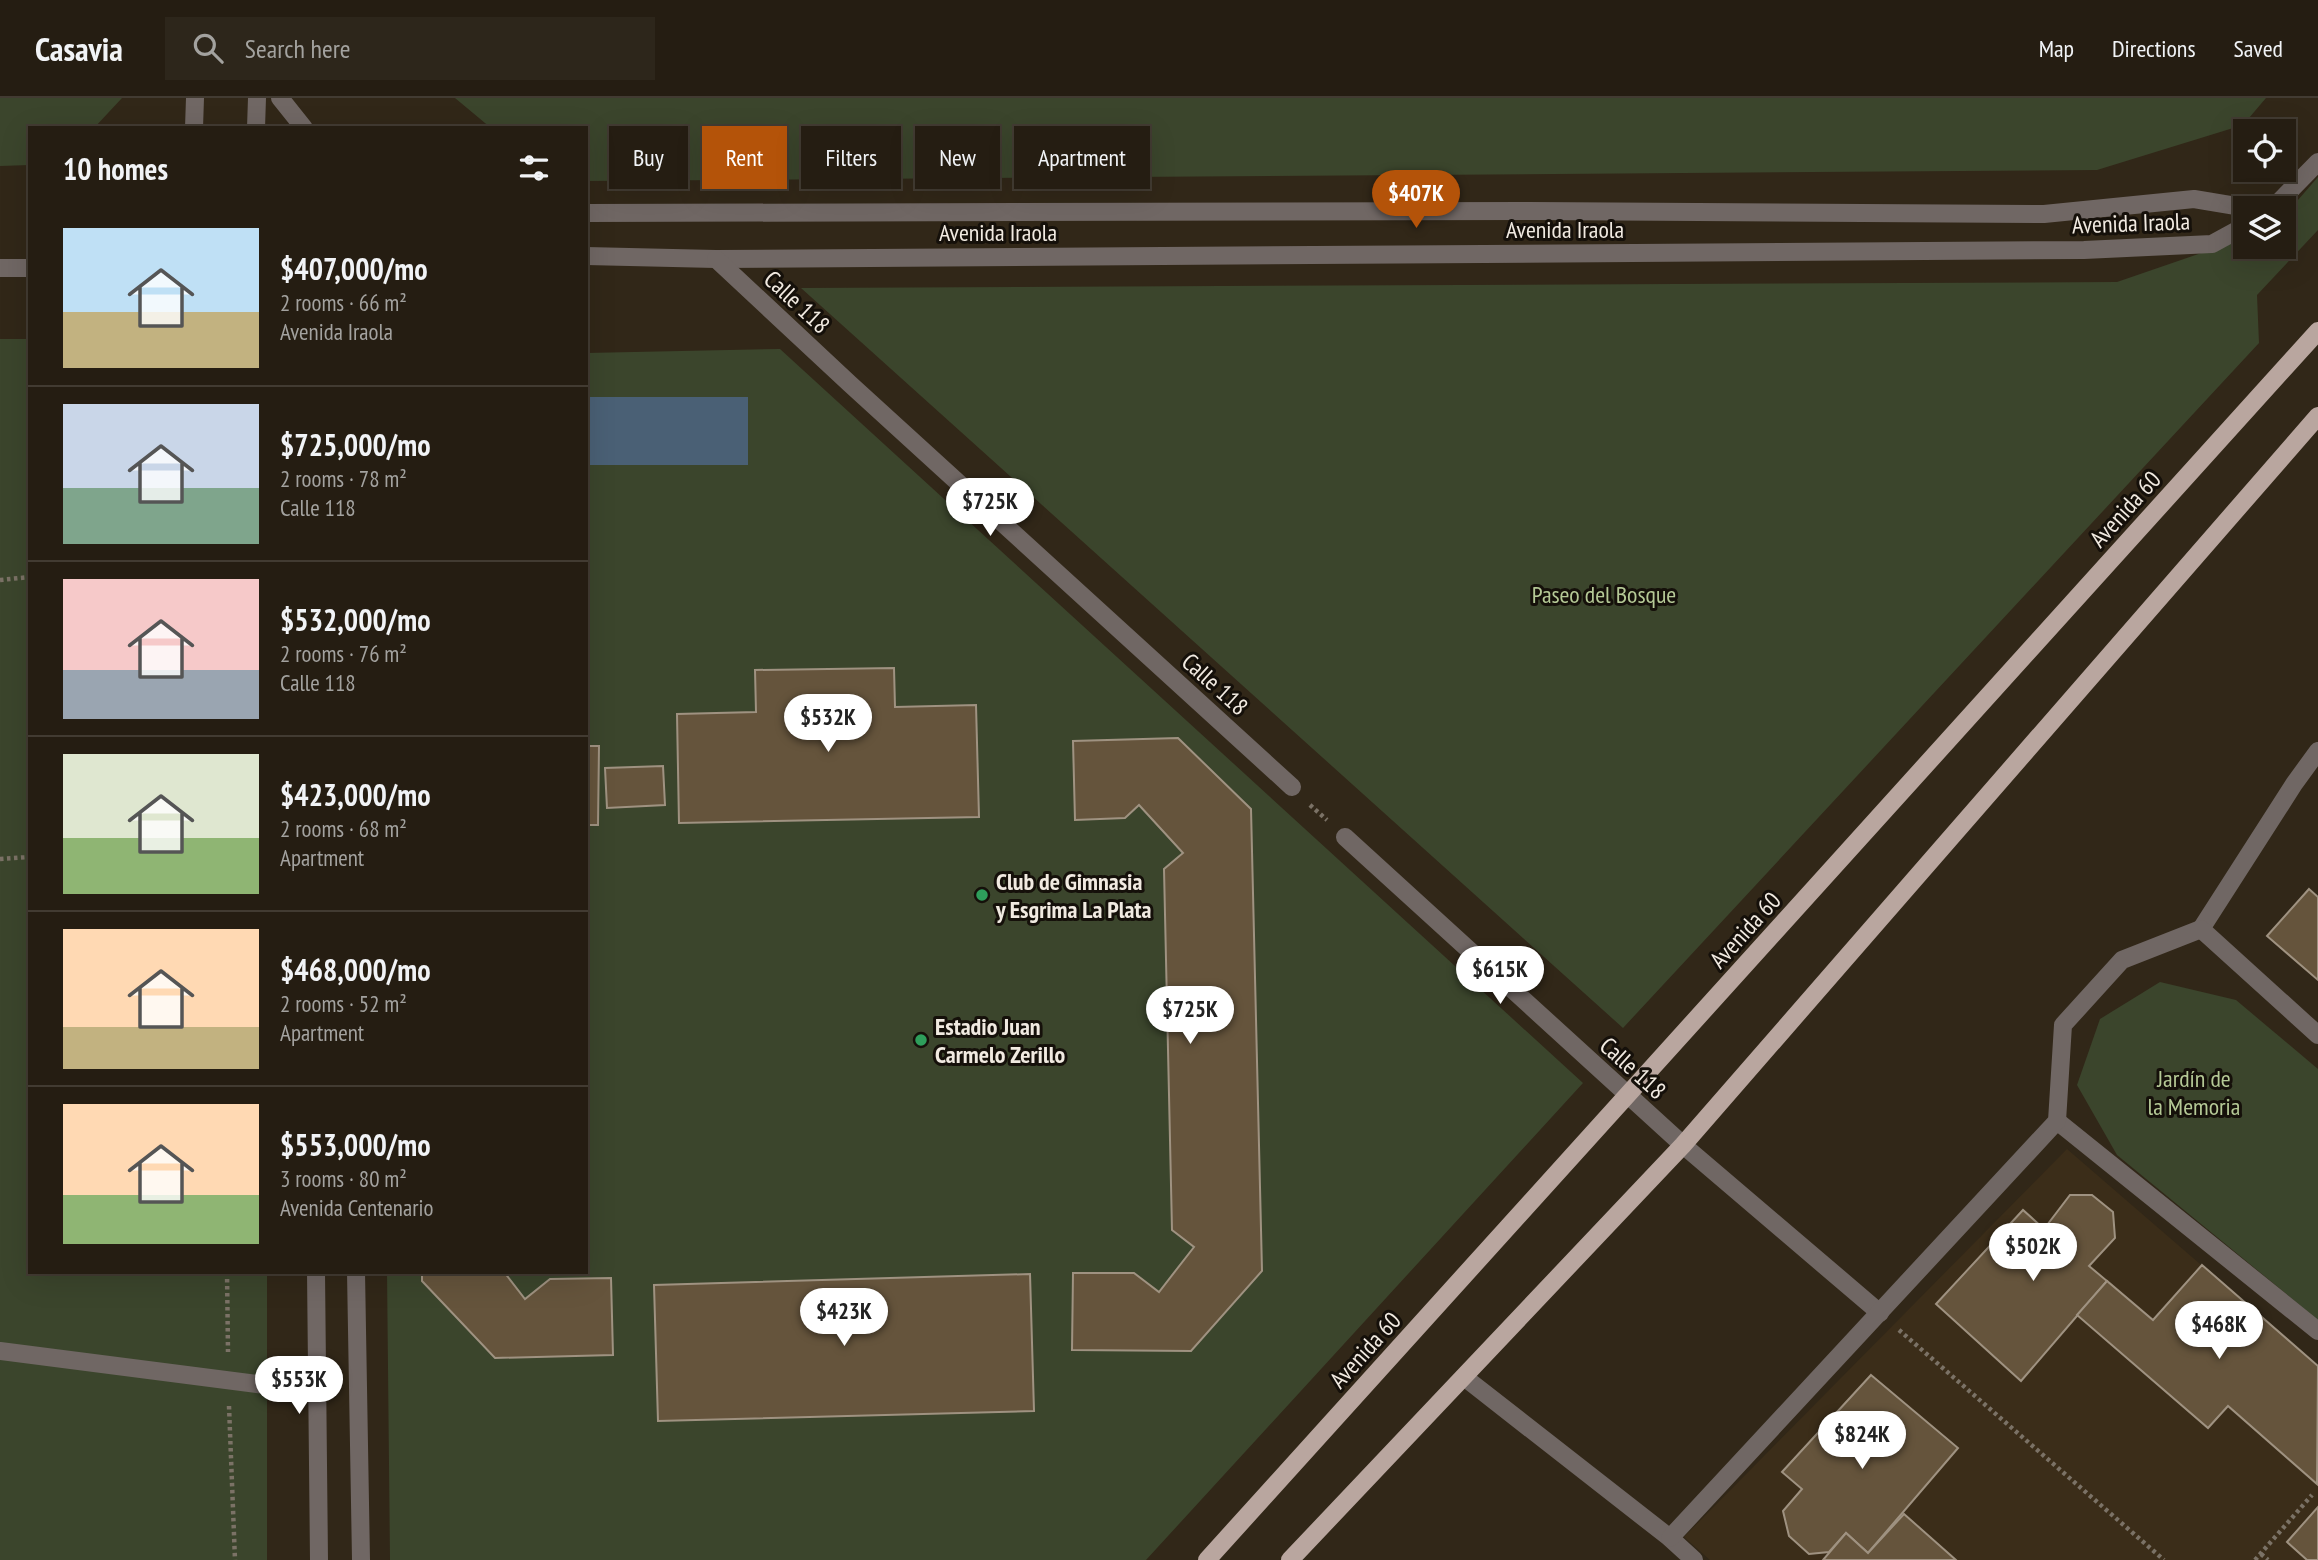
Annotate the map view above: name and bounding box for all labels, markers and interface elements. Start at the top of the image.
search box [165,17,655,80]
text: Casavia [35,27,123,70]
icon: search [189,29,227,67]
text: Search here [245,32,351,65]
text: Map [2039,33,2074,64]
text: Directions [2112,33,2196,64]
text: Saved [2234,33,2283,64]
map controls [2233,119,2296,259]
button: locate [2233,119,2296,182]
chip: Buy [609,126,688,189]
chip: Rent [702,126,787,189]
chip: Filters [801,126,901,189]
chip: New [915,126,1000,189]
chip: Apartment [1014,126,1150,189]
text: 10 homes [63,149,168,188]
icon: filters [515,149,553,187]
pin: $407K [1367,170,1465,230]
text: $407K [1388,178,1444,207]
button: layers [2233,196,2296,259]
street label: Avenida Iraola [2072,205,2190,241]
street label: Avenida Iraola [1506,214,1624,245]
street label: Avenida Iraola [939,217,1057,248]
text: $407,000/mo [280,249,428,288]
icon: home [119,256,203,340]
street label: Calle 118 [758,264,836,340]
text: 2 rooms · 66 m² [280,288,407,317]
text: Avenida Iraola [280,317,393,346]
text: $725,000/mo [280,425,431,464]
icon: home [119,432,203,516]
text: 2 rooms · 78 m² [280,464,407,493]
street label: Avenida 60 [2083,464,2167,554]
pin: $725K [941,478,1039,538]
text: $725K [962,486,1018,515]
text: Calle 118 [280,493,356,522]
park label: Paseo del Bosque [1532,579,1676,610]
text: $532,000/mo [280,600,431,639]
icon: home [119,607,203,691]
text: 2 rooms · 76 m² [280,639,407,668]
street label: Calle 118 [1175,646,1255,722]
text: Calle 118 [280,668,356,697]
pin: $532K [779,694,877,754]
text: $532K [800,702,856,731]
text: $423,000/mo [280,775,431,814]
icon: home [119,782,203,866]
text: 2 rooms · 68 m² [280,814,407,843]
text: Apartment [280,843,364,872]
place label: Club de Gimnasia y Esgrima La Plata [995,866,1152,925]
street label: Avenida 60 [1703,885,1787,975]
marker: Club de Gimnasia y Esgrima La Plata [974,887,990,903]
pin: $615K [1451,946,1549,1006]
text: $468,000/mo [280,950,431,989]
text: $615K [1472,954,1528,983]
icon: home [119,957,203,1041]
pin: $725K [1141,986,1239,1046]
text: 2 rooms · 52 m² [280,989,407,1018]
text: $725K [1162,994,1218,1023]
place label: Estadio Juan Carmelo Zerillo [935,1011,1066,1070]
text: Apartment [280,1018,364,1047]
street label: Calle 118 [1593,1030,1673,1106]
marker: Estadio Juan Carmelo Zerillo [913,1032,929,1048]
park label: Jardín de la Memoria [2148,1063,2240,1122]
text: $553,000/mo [280,1125,431,1164]
icon: home [119,1132,203,1216]
text: 3 rooms · 80 m² [280,1164,407,1193]
text: Avenida Centenario [280,1193,433,1222]
pin: $502K [1984,1224,2082,1283]
text: $502K [2005,1231,2061,1260]
pin: $423K [795,1288,893,1348]
text: $423K [816,1296,872,1325]
pin: $468K [2170,1302,2268,1361]
street label: Avenida 60 [1323,1305,1407,1395]
text: $468K [2191,1309,2247,1338]
pin: $553K [250,1356,348,1416]
text: $553K [271,1364,327,1393]
pin: $824K [1813,1412,1911,1471]
text: $824K [1834,1419,1890,1448]

